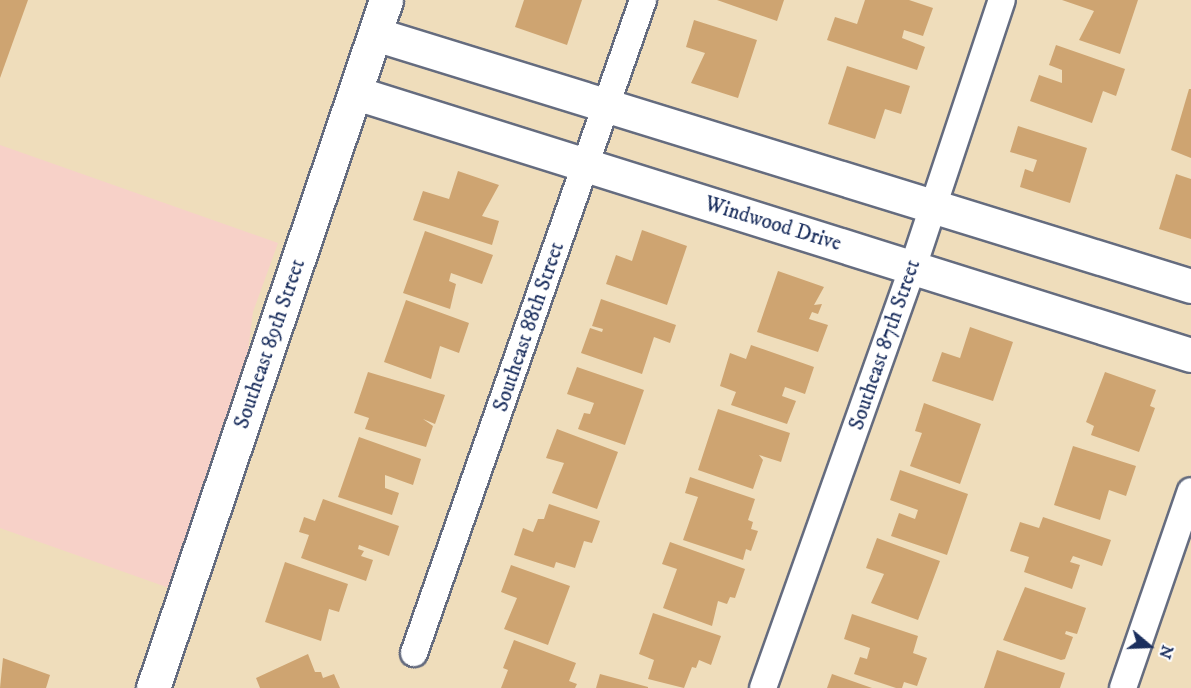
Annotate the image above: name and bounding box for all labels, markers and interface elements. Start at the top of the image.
street label: Windwood Drive [702,191,844,257]
street label: Southeast 88th Street [488,239,570,415]
street label: Southeast 89th Street [229,256,311,432]
street label: Southeast 87th Street [844,257,926,433]
north arrow [1119,616,1179,676]
text: N [1154,642,1178,661]

